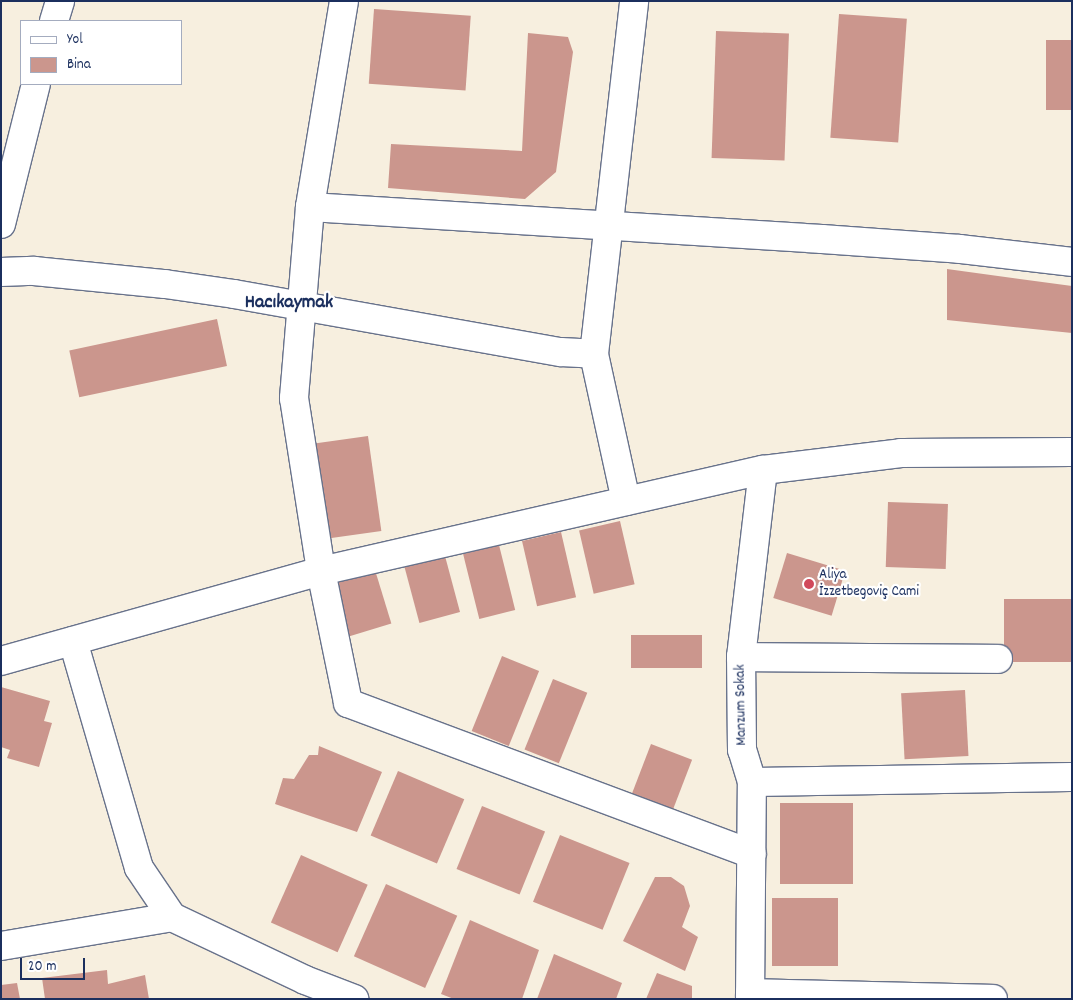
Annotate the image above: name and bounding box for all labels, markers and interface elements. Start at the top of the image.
legend [20,20,182,85]
text: Yol [67,29,83,51]
text: Bina [67,54,91,76]
district label: Hacıkaymak [245,291,333,315]
place label: Aliya İzzetbegoviç Cami [819,566,919,601]
marker: Aliya İzzetbegoviç Cami [803,578,815,590]
street label: Manzum Sokak [732,664,752,746]
scale bar [22,948,88,980]
text: 20 m [28,956,56,978]

